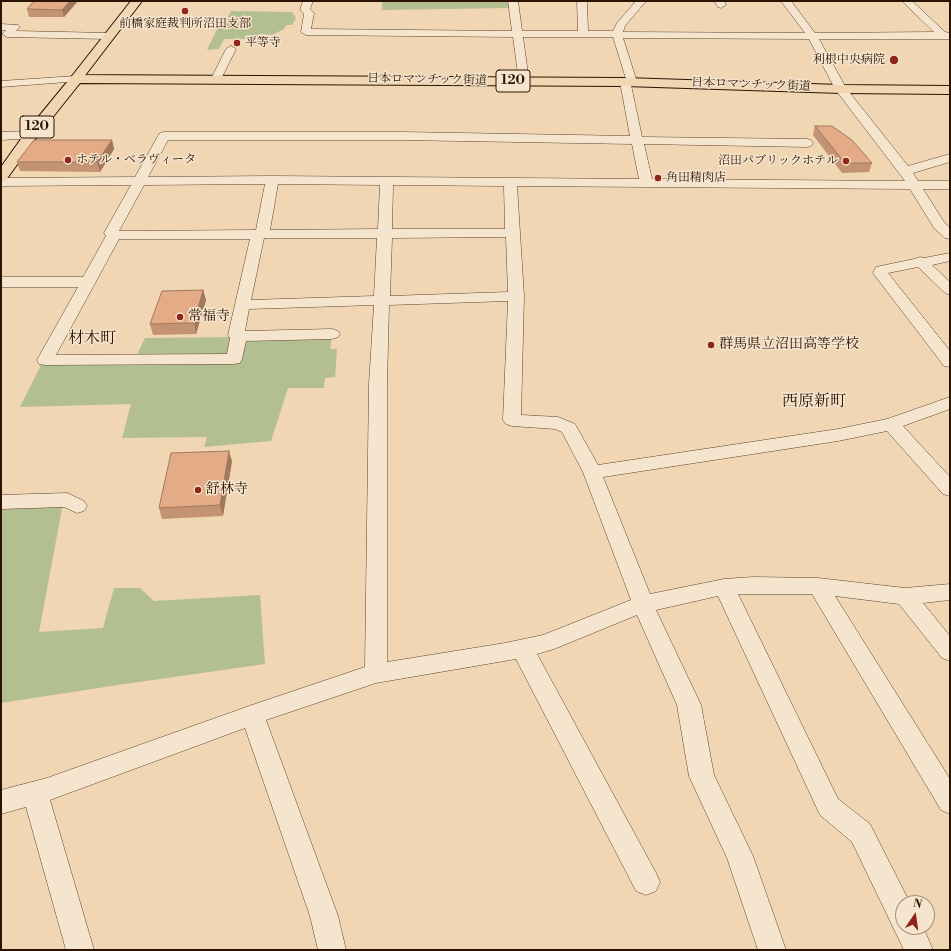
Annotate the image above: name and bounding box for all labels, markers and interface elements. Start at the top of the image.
marker: 前橋家庭裁判所沼田支部 [180,6,190,16]
place label: 前橋家庭裁判所沼田支部 [119,17,251,31]
place label: 平等寺 [245,36,281,50]
marker: 平等寺 [232,38,242,48]
place label: 利根中央病院 [813,53,885,67]
marker: 利根中央病院 [888,54,900,66]
road number: 120 [496,70,530,92]
street label: 日本ロマンチック街道 [367,72,487,88]
street label: 日本ロマンチック街道 [691,76,811,94]
road number: 120 [20,116,54,138]
place label: ホテル・ベラヴィータ [76,153,196,167]
place label: 沼田パブリックホテル [718,154,838,168]
marker: ホテル・ベラヴィータ [63,155,73,165]
marker: 沼田パブリックホテル [841,156,851,166]
place label: 角田精肉店 [666,171,726,185]
marker: 角田精肉店 [653,173,663,183]
place label: 常福寺 [188,309,230,325]
marker: 常福寺 [175,312,185,322]
district label: 材木町 [68,329,116,349]
place label: 群馬県立沼田高等学校 [719,337,859,353]
marker: 群馬県立沼田高等学校 [706,340,716,350]
district label: 西原新町 [782,392,846,412]
place label: 舒林寺 [206,482,248,498]
marker: 舒林寺 [193,485,203,495]
north arrow [895,895,935,935]
text: N [912,896,923,912]

